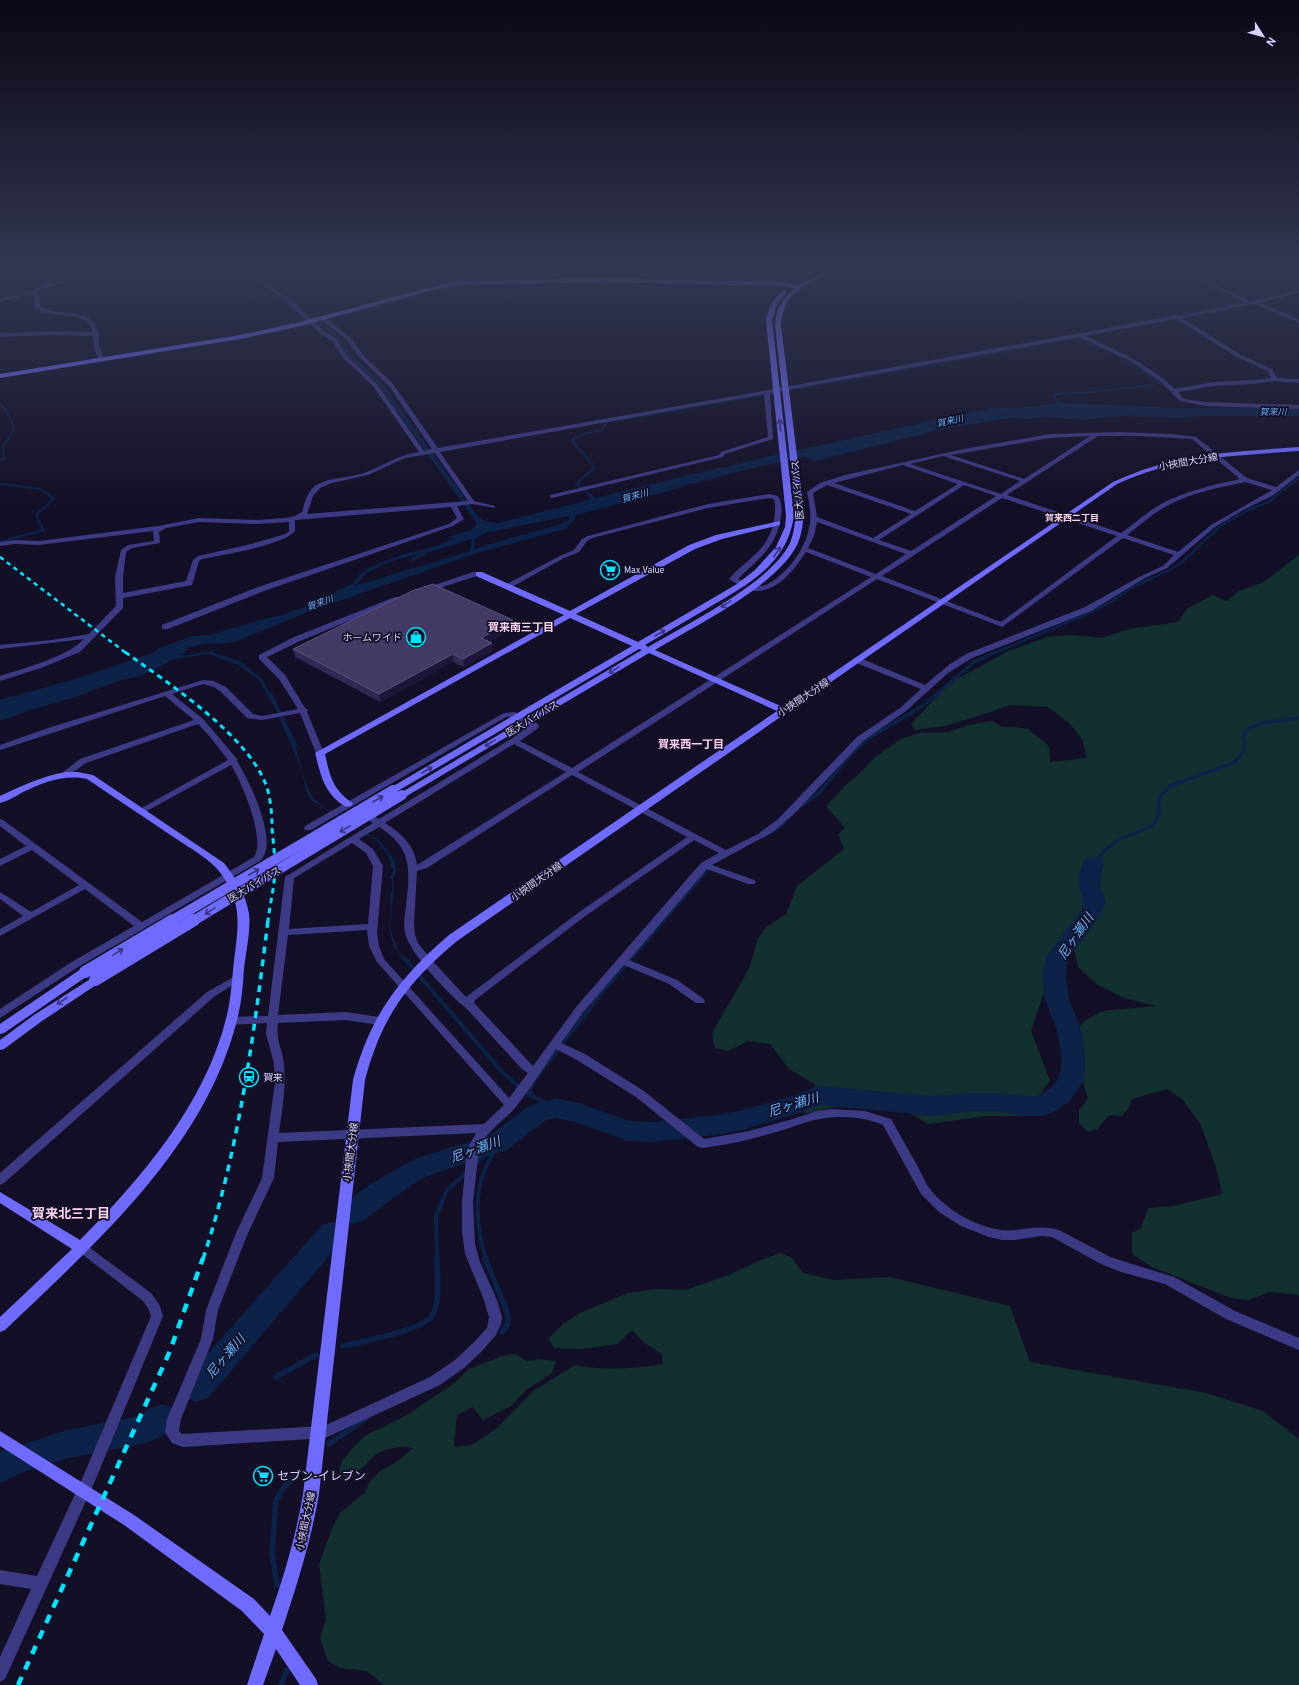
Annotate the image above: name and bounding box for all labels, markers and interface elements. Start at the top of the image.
north arrow [1243,16,1283,56]
text: N [1262,34,1278,49]
water label: 賀来川 [1259,407,1287,418]
water label: 賀来川 [936,413,965,430]
one-way arrow [776,419,784,432]
street label: 小挾間大分線 [1158,451,1219,474]
street label: 医大バイパス [789,460,808,520]
water label: 賀来川 [621,487,651,505]
district label: 賀来西二丁目 [1045,513,1099,524]
one-way arrow [774,546,782,558]
supermarket icon: Max Value [599,559,621,581]
place label: Max Value [624,565,665,576]
water label: 賀来川 [306,593,336,613]
one-way arrow [721,600,732,608]
district label: 賀来南三丁目 [488,621,554,635]
shop icon: ホームワイド [405,626,427,648]
one-way arrow [654,629,666,637]
place label: ホームワイド [342,632,402,645]
one-way arrow [608,667,620,675]
street label: 小挾間大分線 [775,676,832,720]
street label: 医大バイパス [504,698,562,740]
district label: 賀来西一丁目 [658,738,724,752]
one-way arrow [484,740,496,748]
one-way arrow [421,766,432,774]
one-way arrow [372,794,384,802]
one-way arrow [339,826,351,834]
street label: 小挾間大分線 [509,860,565,905]
street label: 医大バイパス [226,864,284,906]
one-way arrow [248,867,260,875]
one-way arrow [204,907,216,915]
water label: 尼ヶ瀬川 [1055,910,1099,963]
one-way arrow [112,947,124,955]
one-way arrow [57,997,68,1005]
station icon: 賀来 [238,1066,260,1088]
place label: 賀来 [263,1072,283,1085]
water label: 尼ヶ瀬川 [766,1090,823,1121]
street label: 小挾間大分線 [341,1122,362,1183]
water label: 尼ヶ瀬川 [449,1134,505,1167]
district label: 賀来北三丁目 [32,1207,110,1223]
water label: 尼ヶ瀬川 [203,1331,251,1382]
supermarket icon: セブン-イレブン [252,1465,274,1487]
place label: セブン-イレブン [277,1469,366,1485]
street label: 小挾間大分線 [294,1491,319,1552]

